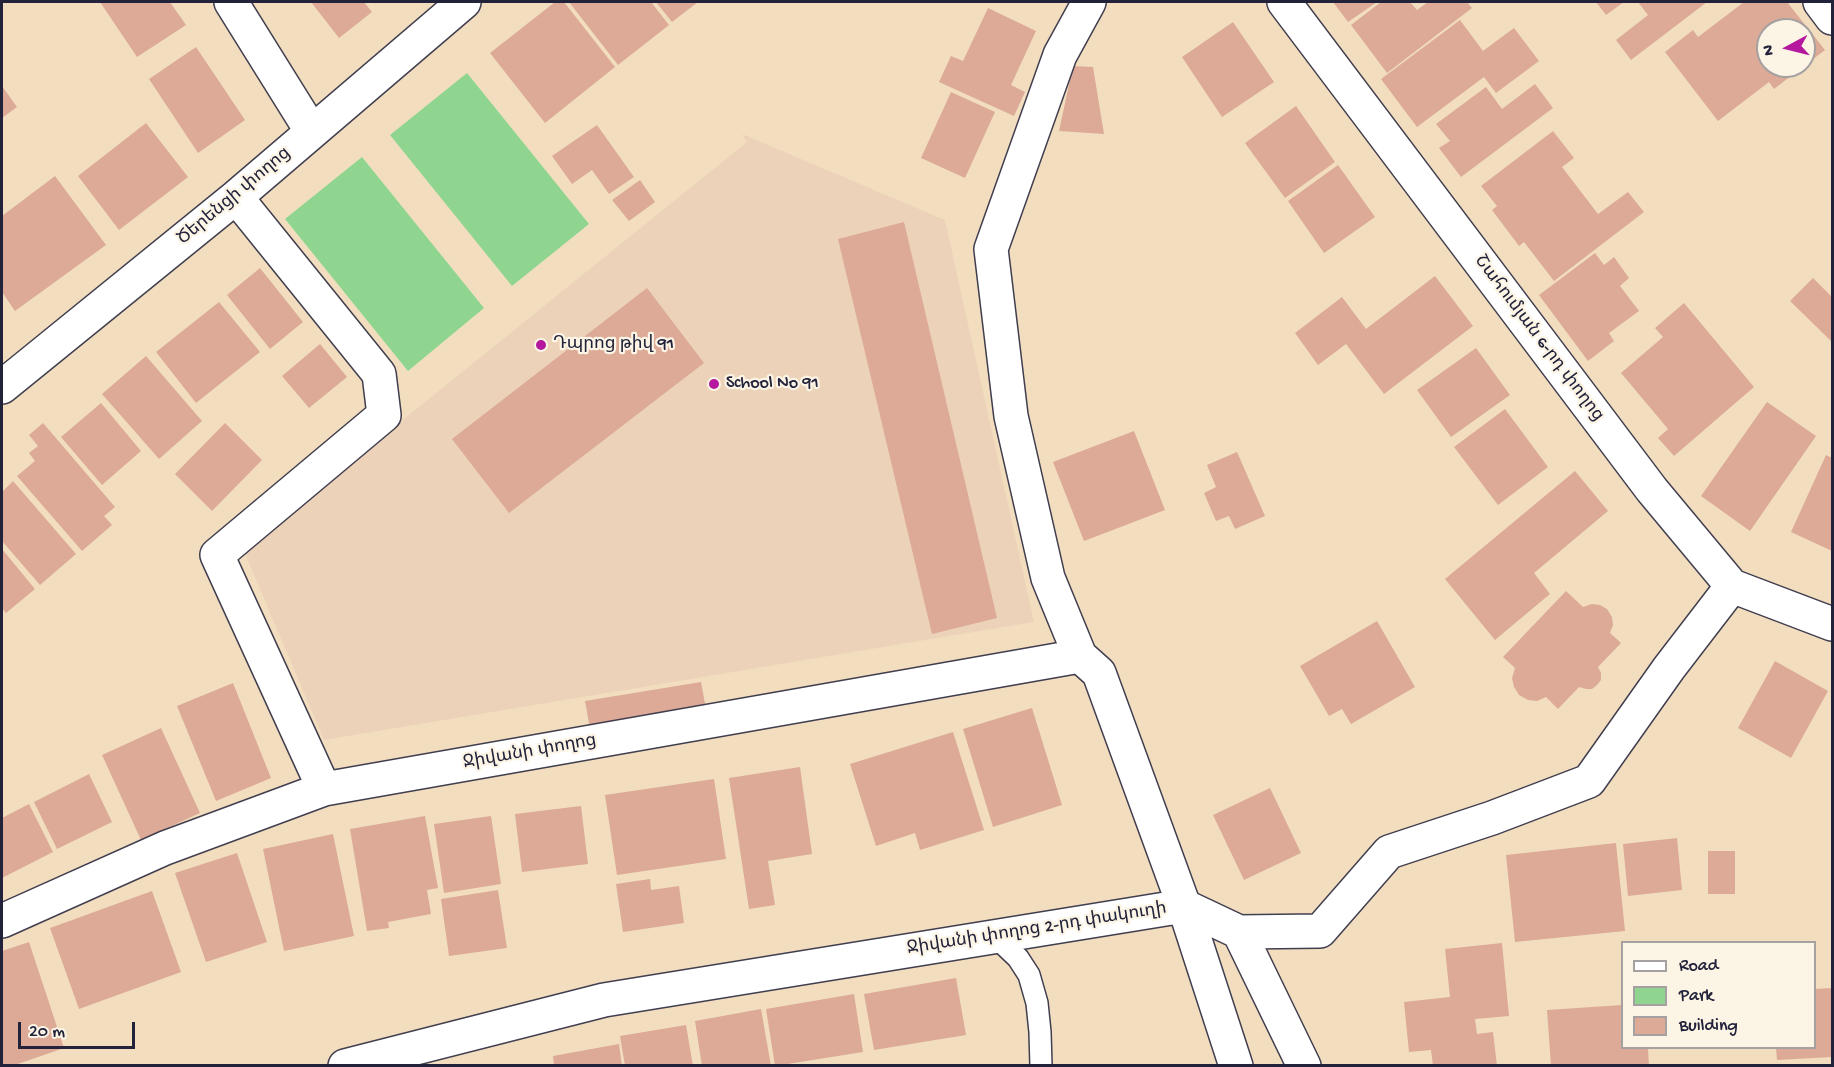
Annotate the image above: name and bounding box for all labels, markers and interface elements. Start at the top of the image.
north arrow [1756,18,1816,78]
text: N [1760,44,1780,56]
street label: Ծերենցի փողոց [174,143,296,251]
street label: Շահումյան 6-րդ փողոց [1468,252,1608,426]
place label: Դպրոց թիվ 91 [553,334,674,356]
marker: Դպրոց թիվ 91 [534,338,548,352]
place label: School No 91 [726,373,819,395]
marker: School No 91 [707,377,721,391]
street label: Ջիվանի փողոց [462,731,598,775]
street label: Ջիվանի փողոց 2-րդ փակուղի [906,899,1168,961]
legend [1621,941,1816,1049]
text: Road [1679,956,1718,977]
text: Park [1679,986,1713,1007]
scale bar [21,1010,138,1048]
text: Building [1679,1016,1738,1037]
text: 20 m [29,1022,65,1043]

